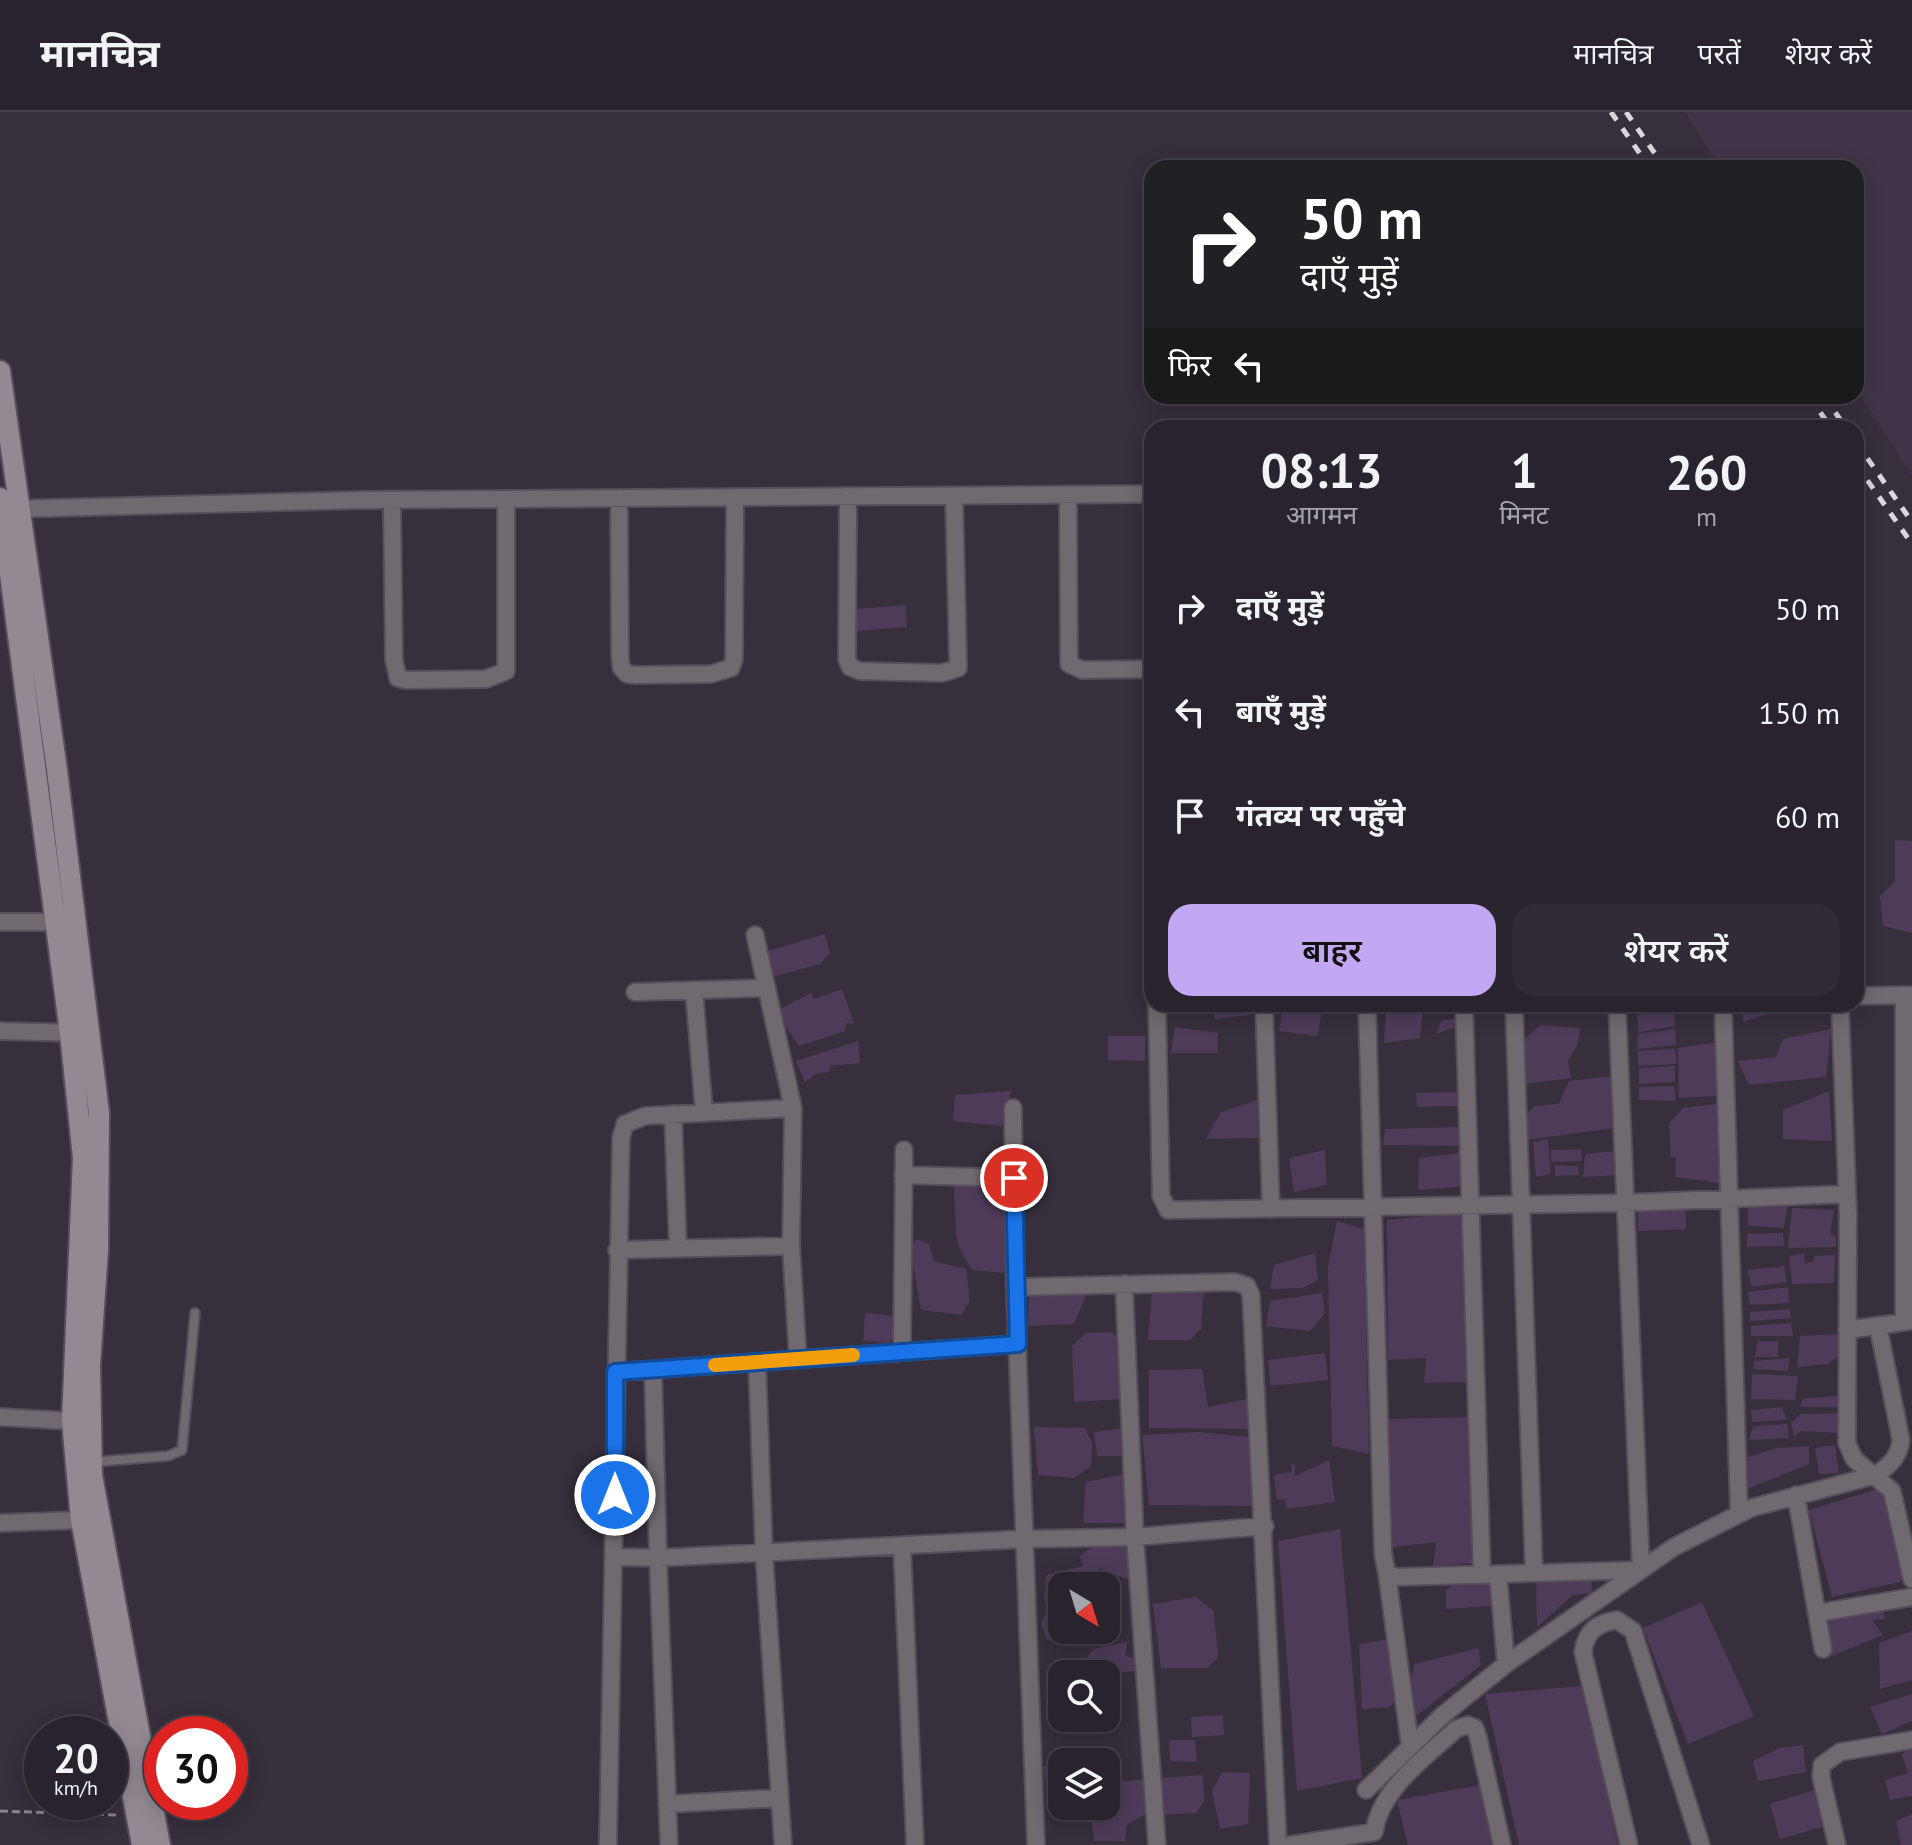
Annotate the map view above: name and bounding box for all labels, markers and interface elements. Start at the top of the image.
text: मानचित्र [40,28,160,77]
text: मानचित्र [1573,35,1654,72]
text: परतें [1698,35,1741,72]
text: शेयर करें [1785,35,1872,72]
text: 50 m [1300,182,1423,254]
icon: right [1168,192,1272,296]
text: दाएँ मुड़ें [1300,252,1399,299]
icon: left [1227,344,1271,388]
text: फिर [1168,345,1211,384]
text: 08:13 [1261,439,1382,501]
text: 1 [1510,439,1538,501]
text: 260 [1666,441,1747,503]
text: आगमन [1286,498,1357,531]
text: मिनट [1499,498,1549,531]
text: m [1696,500,1717,533]
icon: right [1168,586,1212,630]
text: दाएँ मुड़ें [1236,587,1324,626]
text: 50 m [1775,589,1840,628]
icon: left [1168,690,1212,734]
text: बाएँ मुड़ें [1236,691,1326,730]
text: 150 m [1759,693,1840,732]
icon: arrive [1168,794,1212,838]
text: गंतव्य पर पहुँचे [1236,795,1405,834]
text: 60 m [1775,797,1840,836]
button: बाहर [1168,904,1496,996]
button: शेयर करें [1512,904,1840,996]
pin [980,1144,1048,1212]
icon: arrive [992,1156,1036,1200]
position arrow [573,1453,657,1537]
north arrow [1048,1572,1120,1644]
map controls [1048,1572,1120,1820]
button: search [1048,1660,1120,1732]
speed limit sign: 30 [144,1716,248,1820]
text: 20 [53,1732,99,1784]
button: layers [1048,1748,1120,1820]
text: km/h [54,1775,98,1801]

